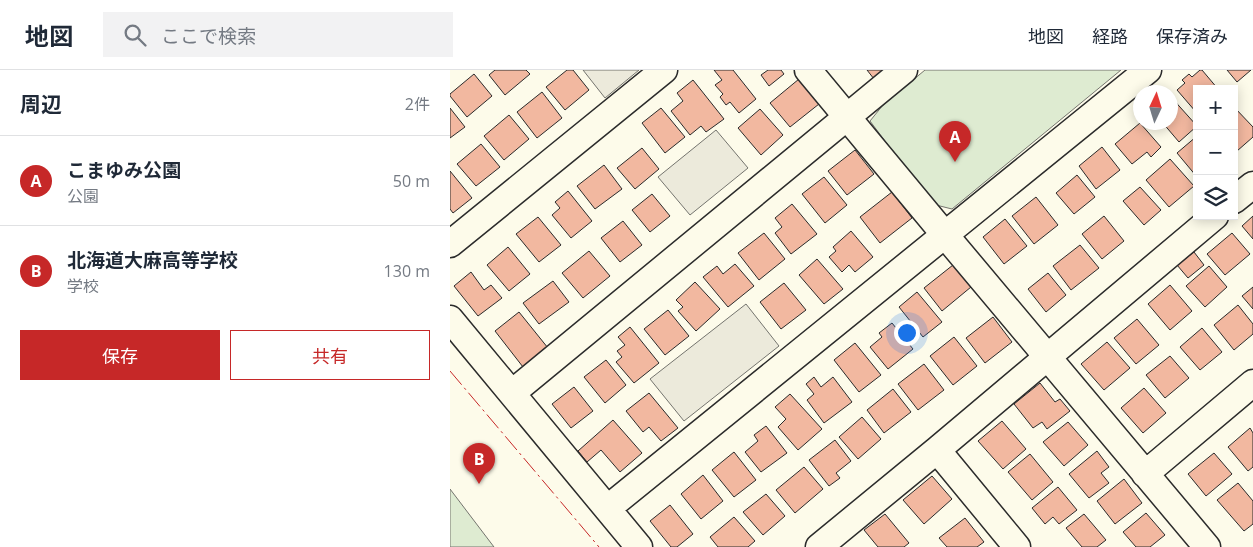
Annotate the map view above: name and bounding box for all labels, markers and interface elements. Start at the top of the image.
search box [103,12,453,57]
text: 地図 [25,19,73,52]
icon: search [121,21,149,49]
text: ここで検索 [161,23,256,49]
text: 地図 [1028,24,1064,48]
text: 経路 [1092,24,1128,48]
text: 保存済み [1156,24,1228,48]
north arrow [1133,85,1178,130]
map controls [1193,85,1238,220]
button: + [1193,85,1238,130]
text: 周辺 [20,90,62,118]
text: 2件 [405,93,430,115]
pin: A [939,121,971,162]
button: − [1193,130,1238,175]
text: こまゆみ公園 [67,157,181,183]
text: A [30,170,42,192]
text: 50 m [393,170,430,192]
button: layers [1193,175,1238,220]
text: 公園 [67,185,99,207]
text: 北海道大麻高等学校 [67,247,238,273]
text: B [31,260,41,282]
text: 130 m [384,260,430,282]
text: 学校 [67,275,99,297]
your location [894,320,920,346]
button: 保存 [20,330,220,380]
button: 共有 [230,330,430,380]
pin: B [463,443,495,484]

